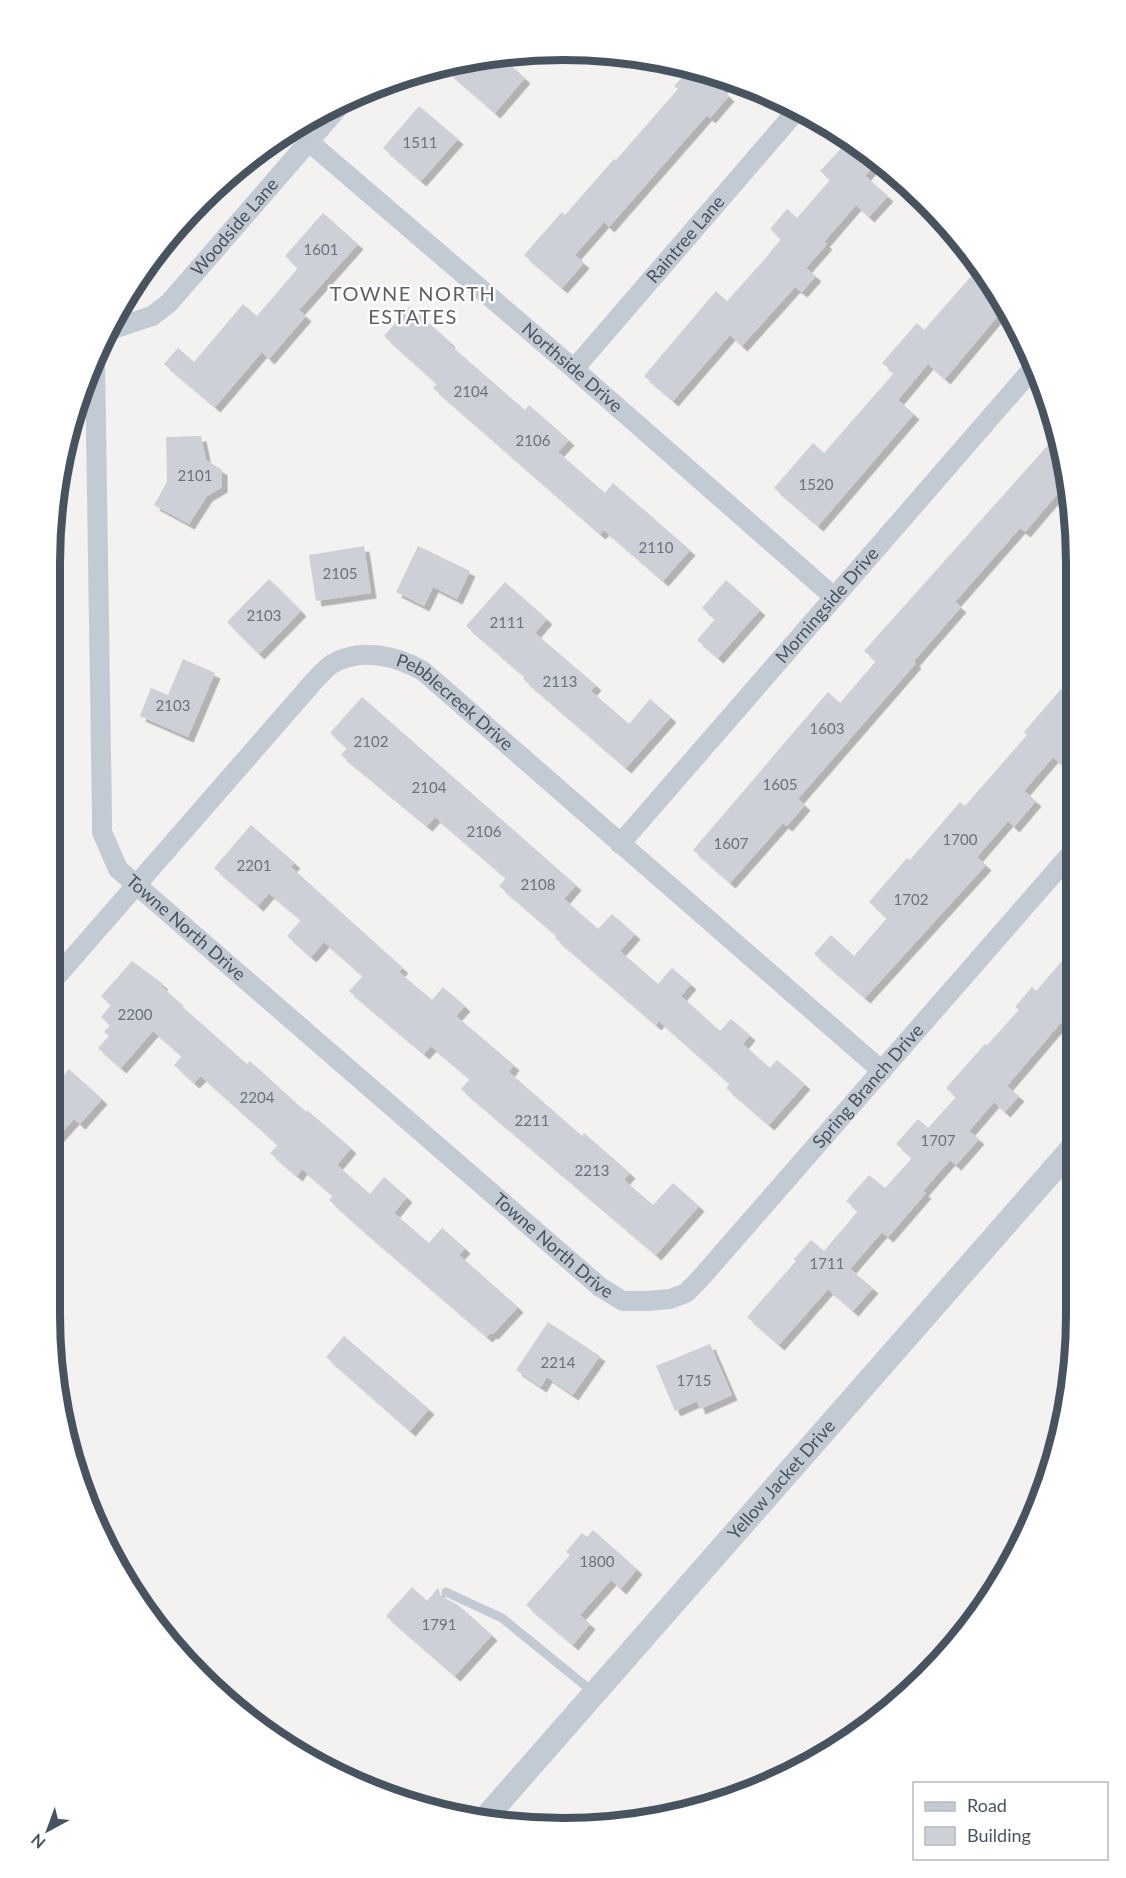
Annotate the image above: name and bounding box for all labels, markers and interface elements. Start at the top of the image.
house number: 1511 [403,133,437,151]
street label: Woodside Lane [186,173,282,280]
street label: Raintree Lane [641,191,729,287]
house number: 1601 [304,240,338,258]
district label: TOWNE NORTH ESTATES [330,281,496,328]
street label: Northside Drive [518,317,628,417]
house number: 2104 [454,382,489,400]
house number: 2106 [516,431,551,449]
house number: 2101 [178,466,212,484]
house number: 1520 [799,475,834,493]
house number: 2110 [639,538,674,556]
street label: Morningside Drive [770,542,883,667]
house number: 2105 [323,564,357,582]
house number: 2103 [247,606,281,624]
house number: 2111 [490,613,524,631]
street label: Pebblecreek Drive [394,648,518,755]
house number: 2113 [543,672,577,690]
house number: 2103 [156,696,190,714]
house number: 1603 [810,719,844,737]
house number: 2102 [354,732,388,750]
house number: 1605 [763,775,797,793]
house number: 2104 [412,778,447,796]
house number: 2106 [467,822,502,840]
house number: 1700 [943,830,978,848]
house number: 1607 [714,834,749,852]
house number: 2201 [237,856,271,874]
street label: Towne North Drive [122,869,251,985]
house number: 2108 [521,875,555,893]
house number: 1702 [894,890,928,908]
house number: 2200 [118,1005,153,1023]
street label: Spring Branch Drive [807,1019,927,1152]
house number: 2204 [240,1088,275,1106]
house number: 2211 [515,1111,549,1129]
house number: 1707 [921,1131,956,1149]
house number: 2213 [575,1161,609,1179]
street label: Towne North Drive [489,1188,618,1302]
house number: 1711 [810,1254,844,1272]
house number: 2214 [541,1353,576,1371]
house number: 1715 [677,1371,711,1389]
street label: Yellow Jacket Drive [722,1415,839,1544]
house number: 1800 [580,1552,615,1570]
house number: 1791 [422,1615,456,1633]
legend [913,1782,1108,1860]
text: Road [967,1794,1007,1816]
north arrow [18,1800,78,1860]
text: Building [967,1824,1031,1846]
text: N [27,1830,49,1853]

